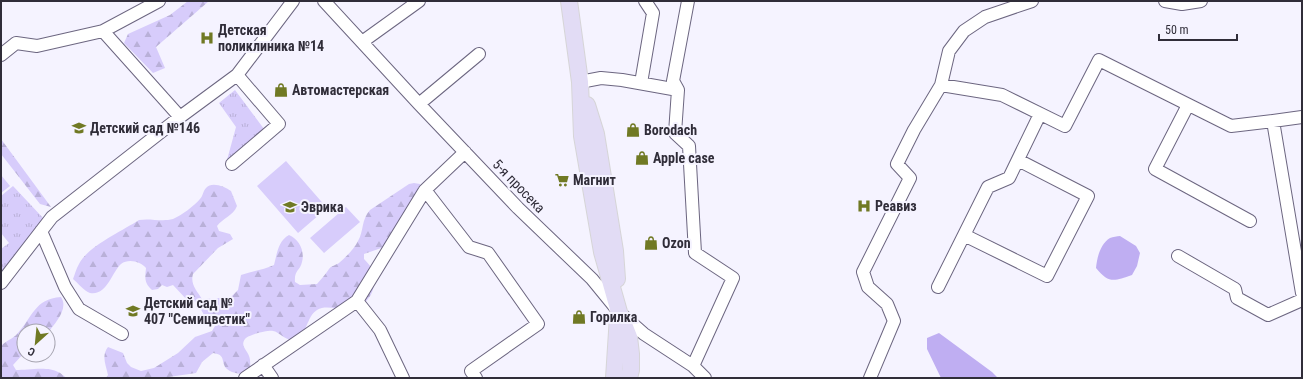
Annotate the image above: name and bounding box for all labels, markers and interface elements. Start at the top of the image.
scale bar [1159,16,1237,42]
place label: Детская поликлиника №14 [218,22,324,54]
text: 50 m [1165,23,1189,37]
hospital icon: Детская поликлиника №14 [199,30,215,46]
shop icon: Автомастерская [273,82,289,98]
place label: Автомастерская [292,82,389,98]
school or university icon: Детский сад №146 [71,120,87,136]
place label: Детский сад №146 [90,120,200,136]
shop icon: Borodach [625,122,641,138]
place label: Borodach [644,122,697,138]
shop icon: Apple case [634,150,650,166]
place label: Apple case [653,150,715,166]
street label: 5-я просека [490,156,548,216]
supermarket icon: Магнит [554,172,570,188]
place label: Магнит [573,172,616,188]
hospital icon: Реавиз [856,198,872,214]
place label: Реавиз [875,198,916,214]
school or university icon: Эврика [282,199,298,215]
place label: Эврика [301,199,344,215]
shop icon: Ozon [643,235,659,251]
place label: Ozon [662,235,691,251]
place label: Детский сад № 407 "Семицветик" [144,295,250,327]
school or university icon: Детский сад № 407 "Семицветик" [125,303,141,319]
shop icon: Горилка [571,309,587,325]
place label: Горилка [590,309,638,325]
north arrow [16,323,56,363]
text: С [26,344,37,359]

